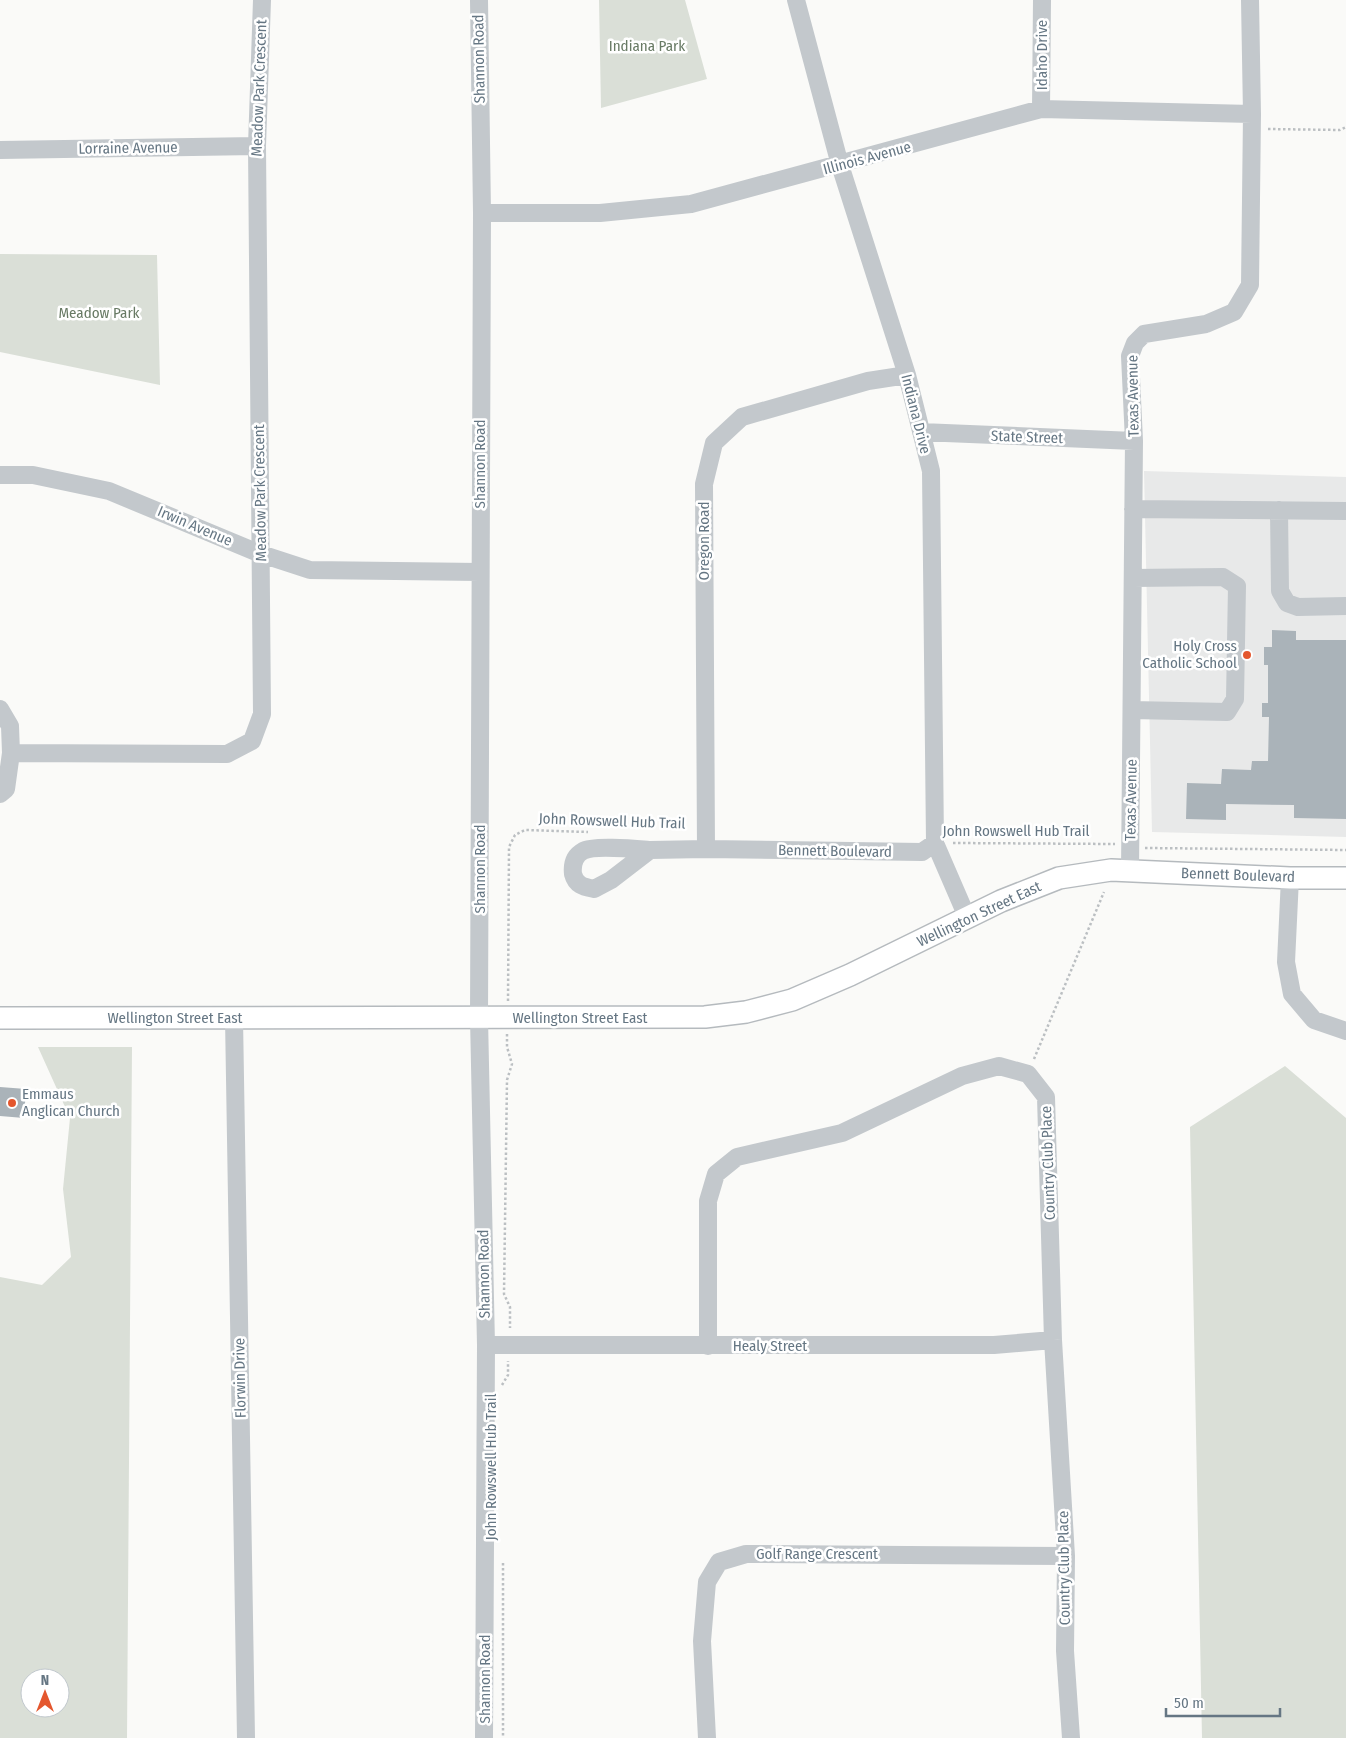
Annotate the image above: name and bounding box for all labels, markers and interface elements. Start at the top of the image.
street label: Shannon Road [469,14,489,104]
street label: Meadow Park Crescent [248,19,270,157]
street label: Idaho Drive [1033,20,1051,90]
park label: Indiana Park [609,37,685,55]
street label: Lorraine Avenue [78,138,178,158]
street label: Illinois Avenue [821,138,913,178]
park label: Meadow Park [58,304,140,322]
street label: Texas Avenue [1123,355,1143,437]
street label: Indiana Drive [897,372,935,456]
street label: Shannon Road [471,420,489,508]
street label: Meadow Park Crescent [250,424,270,562]
street label: State Street [991,427,1063,447]
street label: Irwin Avenue [155,502,235,550]
street label: Oregon Road [695,502,713,580]
place label: Holy Cross Catholic School [1142,637,1237,672]
marker: Holy Cross Catholic School [1241,649,1253,661]
street label: Texas Avenue [1121,759,1141,841]
street label: John Rowswell Hub Trail [538,809,686,833]
street label: John Rowswell Hub Trail [943,822,1089,840]
street label: Shannon Road [471,825,489,913]
street label: Bennett Boulevard [778,841,892,861]
street label: Bennett Boulevard [1181,864,1295,886]
street label: Wellington Street East [914,877,1044,951]
street label: Wellington Street East [108,1009,243,1027]
street label: Wellington Street East [513,1009,648,1027]
place label: Emmaus Anglican Church [22,1085,120,1120]
marker: Emmaus Anglican Church [6,1097,18,1109]
street label: Country Club Place [1037,1105,1059,1221]
street label: Shannon Road [474,1229,494,1319]
street label: Healy Street [733,1337,807,1355]
street label: Florwin Drive [230,1338,250,1418]
street label: John Rowswell Hub Trail [482,1394,500,1540]
street label: Country Club Place [1054,1511,1074,1625]
street label: Golf Range Crescent [756,1545,878,1563]
street label: Shannon Road [476,1635,494,1723]
north arrow [20,1668,70,1718]
text: N [41,1672,49,1689]
scale bar [1166,1686,1280,1718]
text: 50 m [1174,1694,1204,1712]

